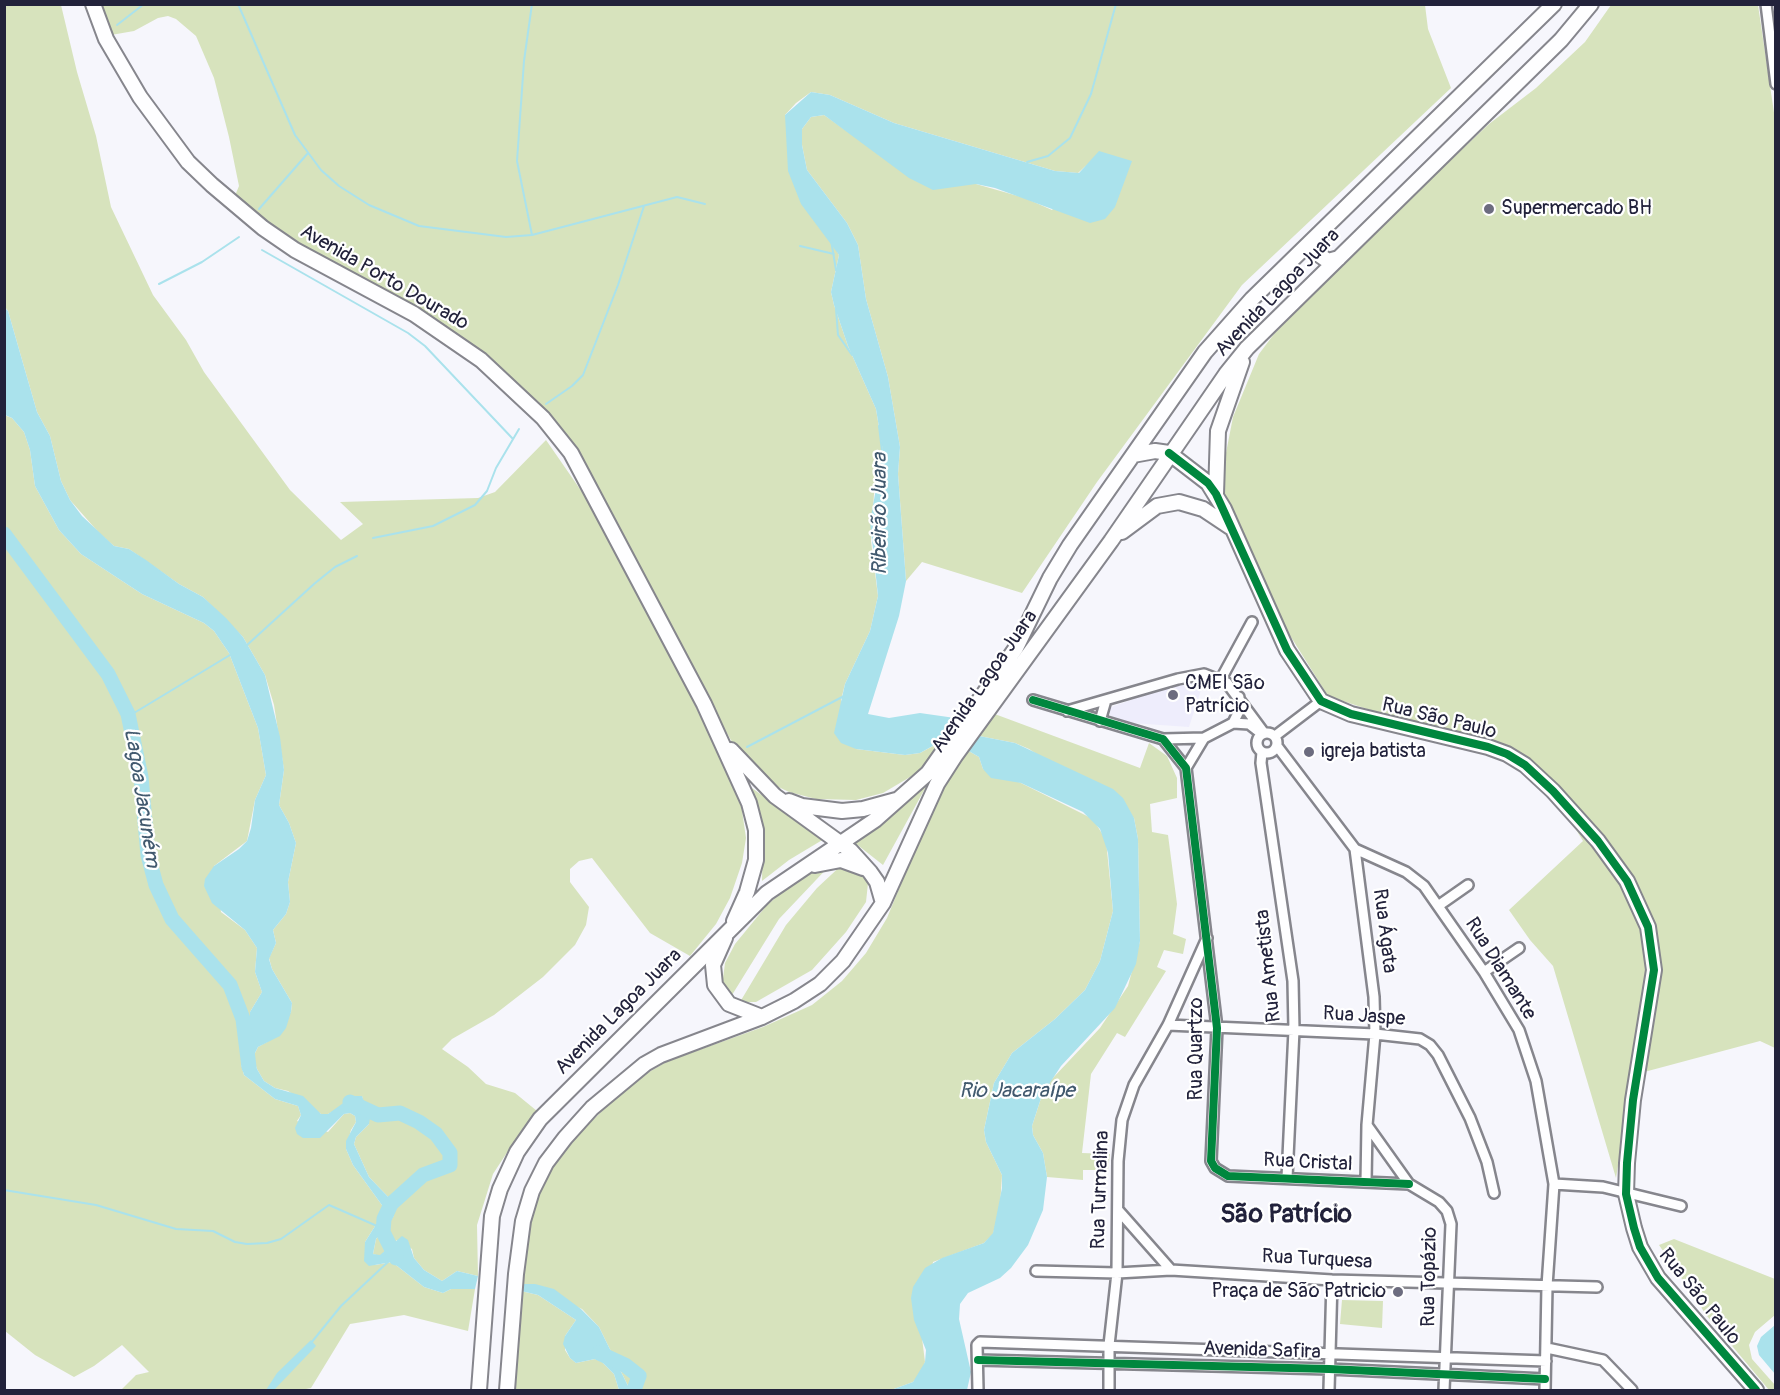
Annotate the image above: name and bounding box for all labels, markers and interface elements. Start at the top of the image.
place label: Supermercado BH [1501,197,1652,221]
marker: Supermercado BH [1482,202,1496,216]
street label: Avenida Porto Dourado [295,220,473,336]
street label: Avenida Lagoa Juara [1211,224,1345,362]
water label: Ribeirão Juara [868,453,894,575]
street label: Avenida Lagoa Juara [927,606,1043,758]
place label: CMEI São Patrício [1185,672,1265,719]
marker: CMEI São Patrício [1166,688,1180,702]
street label: Rua São Paulo [1379,693,1499,745]
water label: Lagoa Jacuném [118,727,164,869]
place label: igreja batista [1321,740,1426,764]
marker: igreja batista [1302,745,1316,759]
street label: Rua Ágata [1367,887,1401,975]
street label: Rua Ametista [1251,908,1287,1024]
street label: Rua Diamante [1459,913,1541,1025]
street label: Avenida Lagoa Juara [551,944,687,1080]
street label: Rua Quartzo [1185,997,1209,1101]
street label: Rua Jaspe [1322,1002,1406,1032]
water label: Rio Jacaraípe [959,1079,1075,1105]
street label: Rua Turmalina [1087,1130,1115,1250]
street label: Rua Cristal [1263,1149,1353,1177]
district label: São Patrício [1220,1199,1352,1231]
street label: Rua Topázio [1417,1227,1443,1327]
street label: Rua São Paulo [1653,1244,1745,1350]
street label: Rua Turquesa [1261,1245,1373,1275]
place label: Praça de São Patricio [1212,1280,1386,1304]
marker: Praça de São Patricio [1391,1285,1405,1299]
street label: Avenida Safira [1203,1337,1321,1365]

